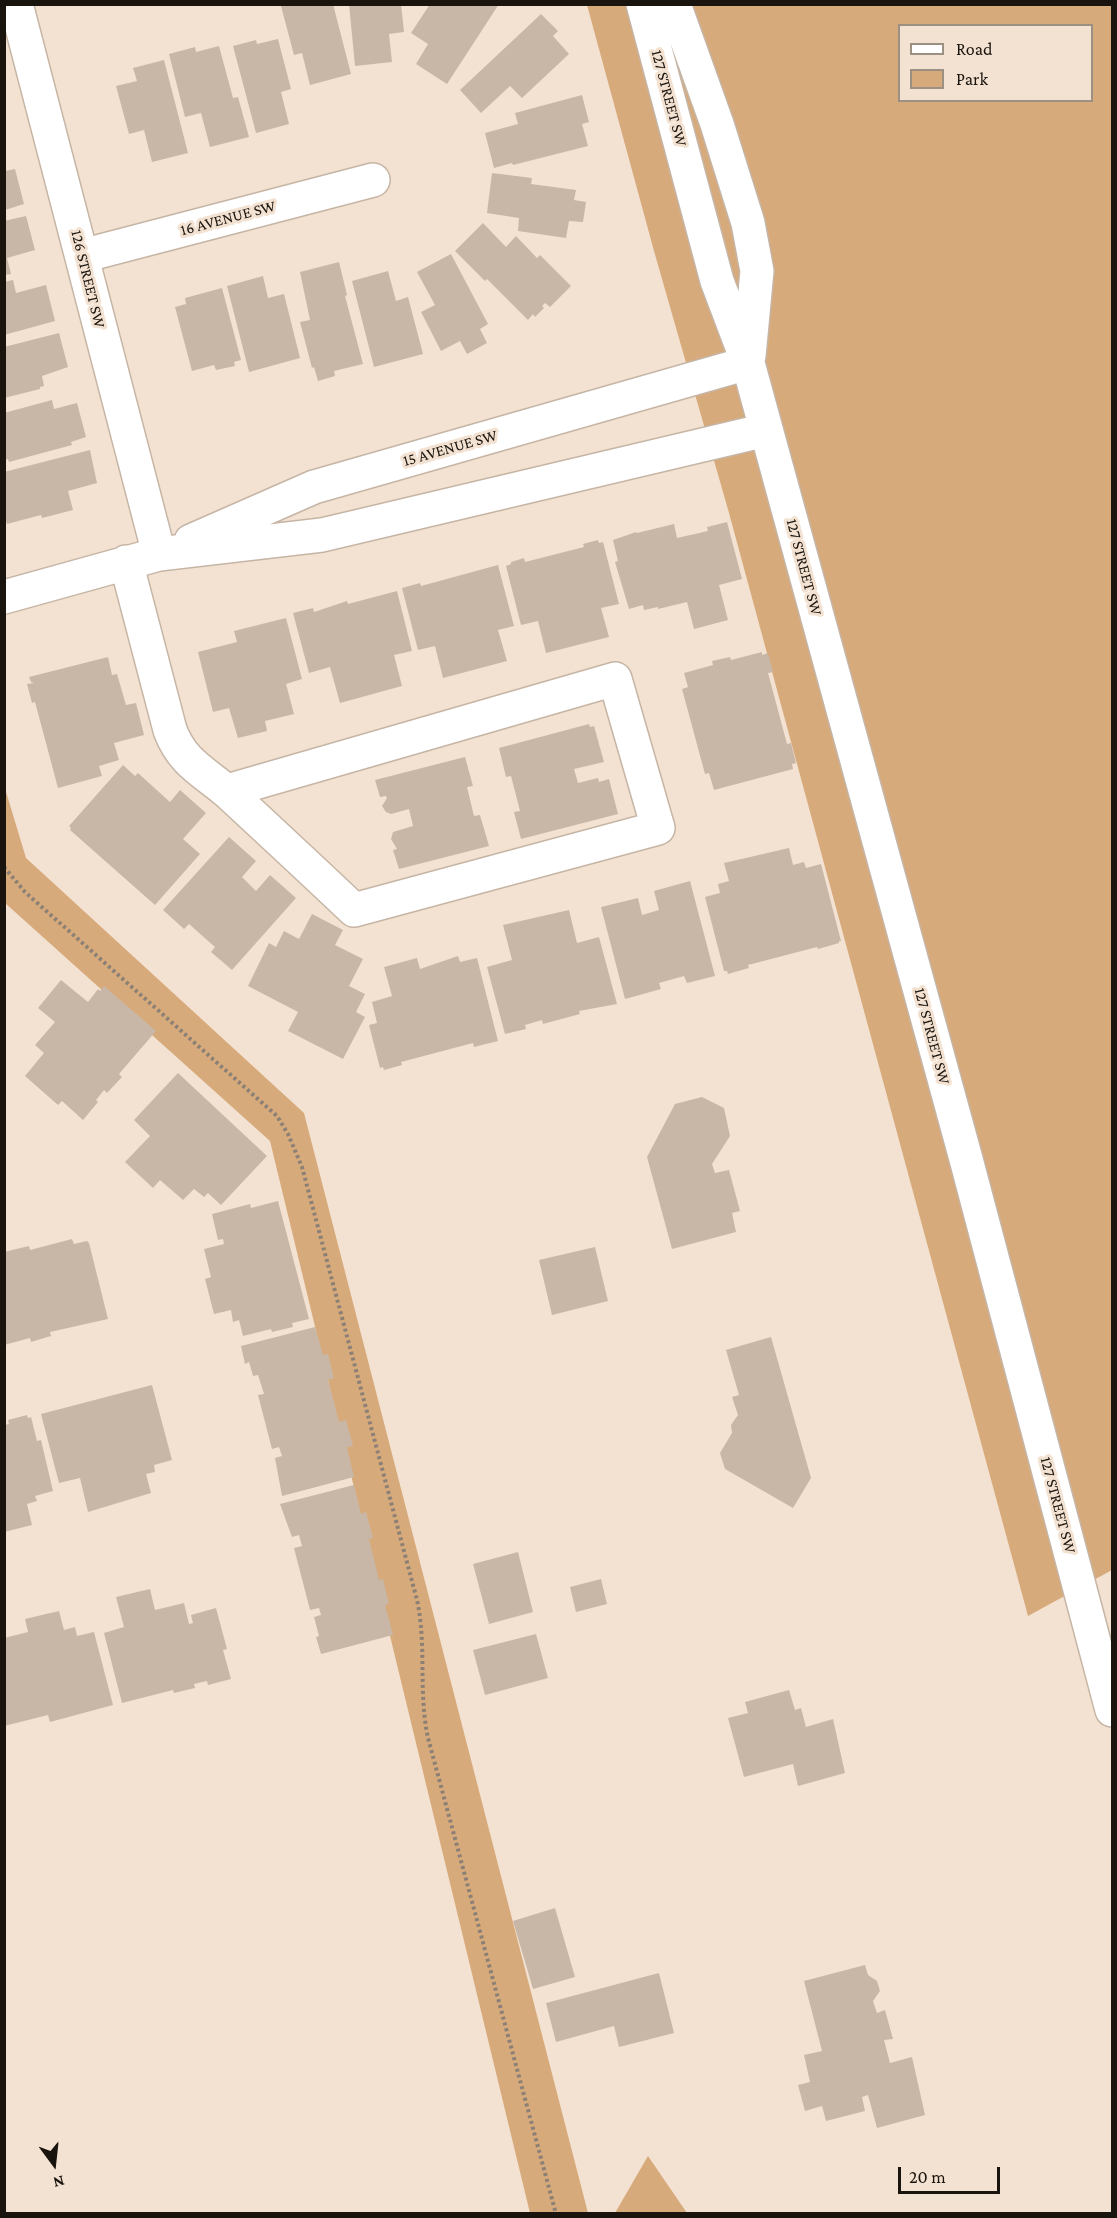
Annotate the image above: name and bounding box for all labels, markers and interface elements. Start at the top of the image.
legend [898,24,1093,102]
text: Road [956,39,993,59]
street label: 127 STREET SW [647,48,691,148]
text: Park [956,69,988,89]
street label: 16 AVENUE SW [178,196,278,240]
street label: 126 STREET SW [67,228,109,330]
street label: 15 AVENUE SW [401,425,499,471]
street label: 127 STREET SW [782,517,826,617]
street label: 127 STREET SW [910,986,954,1086]
street label: 127 STREET SW [1036,1455,1080,1555]
north arrow [24,2134,84,2194]
scale bar [901,2155,1003,2193]
text: 20 m [909,2167,946,2187]
text: N [51,2172,66,2191]

